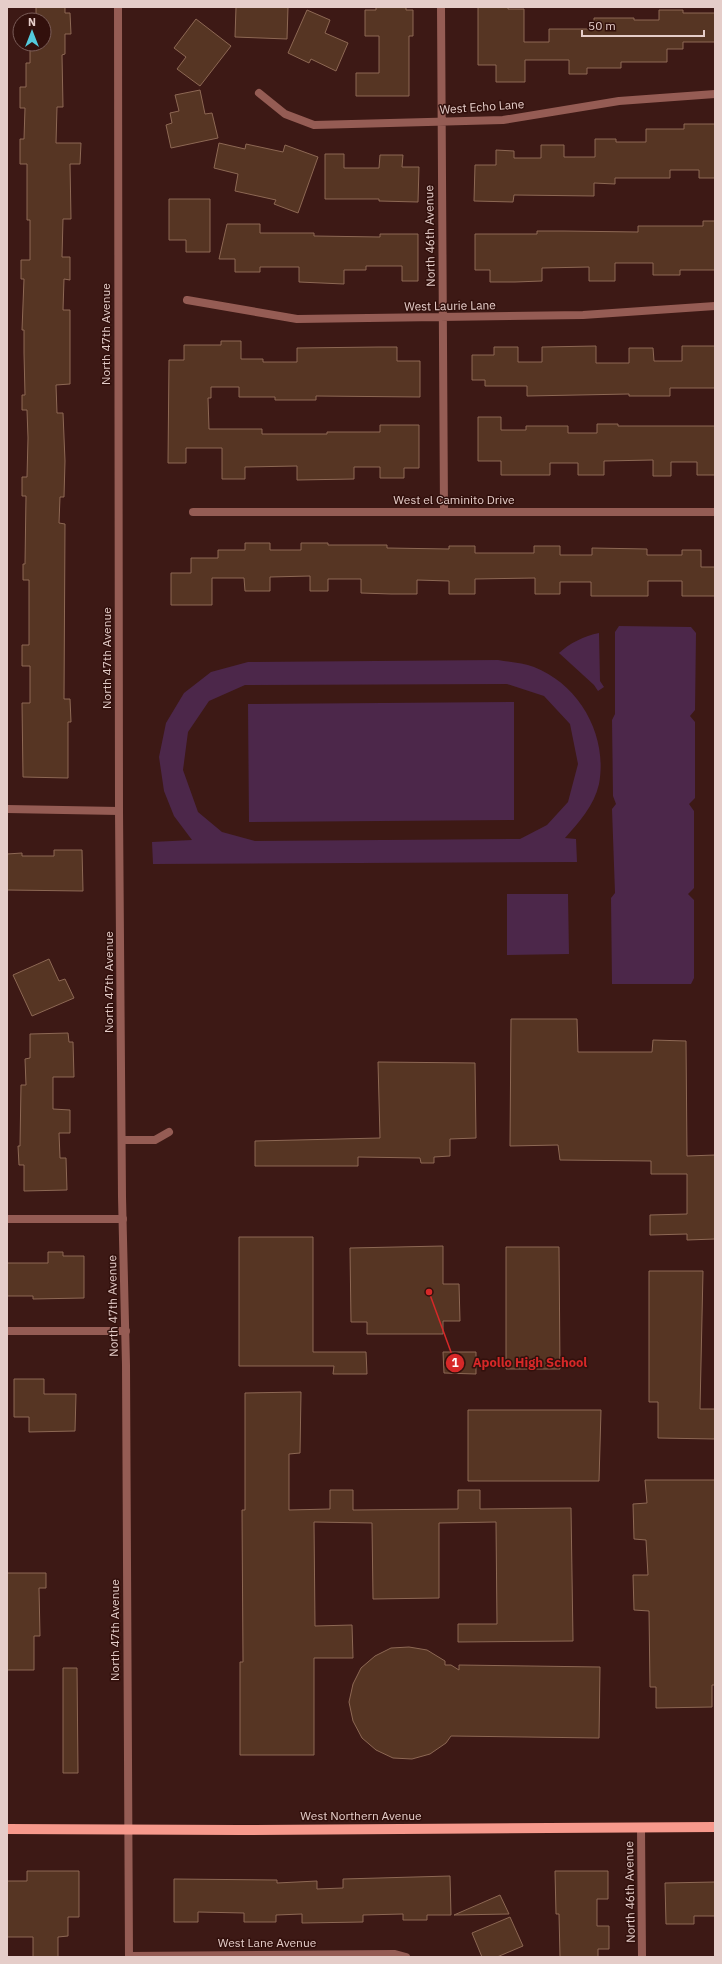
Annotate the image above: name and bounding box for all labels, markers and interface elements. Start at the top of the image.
north arrow [12,12,52,52]
scale bar [582,12,704,38]
text: N [28,15,36,29]
text: 50 m [588,18,616,33]
street label: West Echo Lane [439,96,525,117]
street label: North 46th Avenue [421,185,438,287]
street label: North 47th Avenue [98,283,113,385]
street label: West Laurie Lane [404,297,496,314]
street label: West el Caminito Drive [393,492,515,507]
street label: North 47th Avenue [99,607,114,709]
street label: North 47th Avenue [101,931,116,1033]
street label: North 47th Avenue [104,1255,121,1357]
callout: Apollo High School [445,1350,595,1375]
text: Apollo High School [473,1354,587,1371]
text: 1 [451,1355,459,1370]
street label: North 47th Avenue [107,1579,122,1681]
street label: West Northern Avenue [300,1808,422,1823]
street label: North 46th Avenue [621,1841,638,1943]
street label: West Lane Avenue [218,1935,317,1950]

